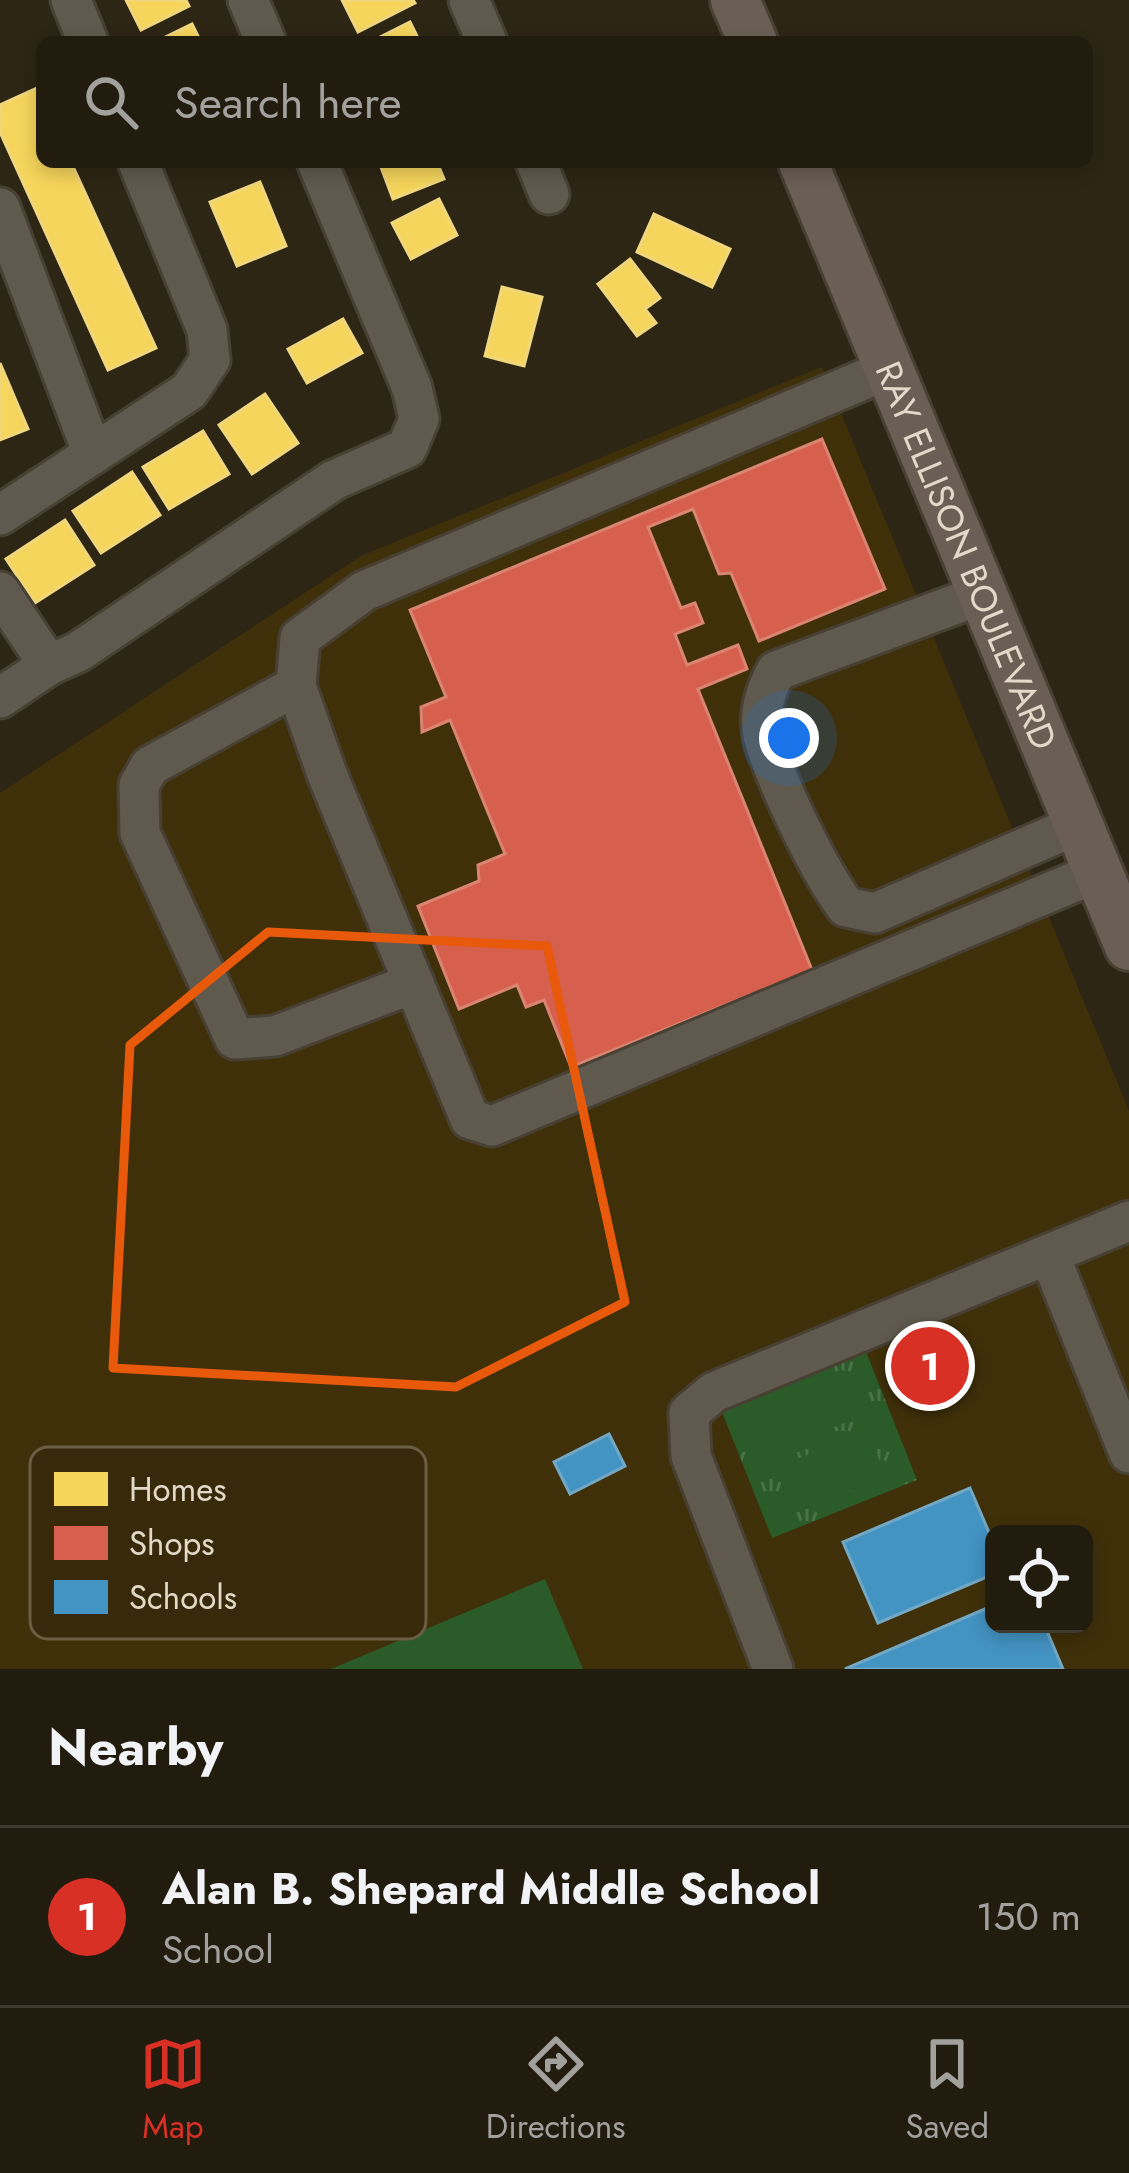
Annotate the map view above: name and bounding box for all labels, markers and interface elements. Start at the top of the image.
search box [36,36,1093,168]
icon: search [78,69,144,135]
text: Search here [174,70,402,135]
street label: RAY ELLISON BOULEVARD [863,353,1070,757]
your location [759,708,819,768]
pin: 1 [891,1321,969,1411]
legend [30,1447,426,1639]
text: Homes [129,1466,227,1513]
text: Shops [129,1520,215,1567]
map controls [985,1525,1093,1633]
button: locate [985,1525,1093,1633]
text: Schools [129,1574,237,1621]
text: Nearby [48,1710,223,1784]
text: Alan B. Shepard Middle School [162,1856,820,1921]
text: 1 [77,1888,97,1945]
text: 150 m [976,1888,1081,1945]
text: School [162,1921,274,1978]
tab: Map [140,2031,206,2150]
tab: Directions [486,2031,626,2150]
tab: Saved [905,2031,989,2150]

